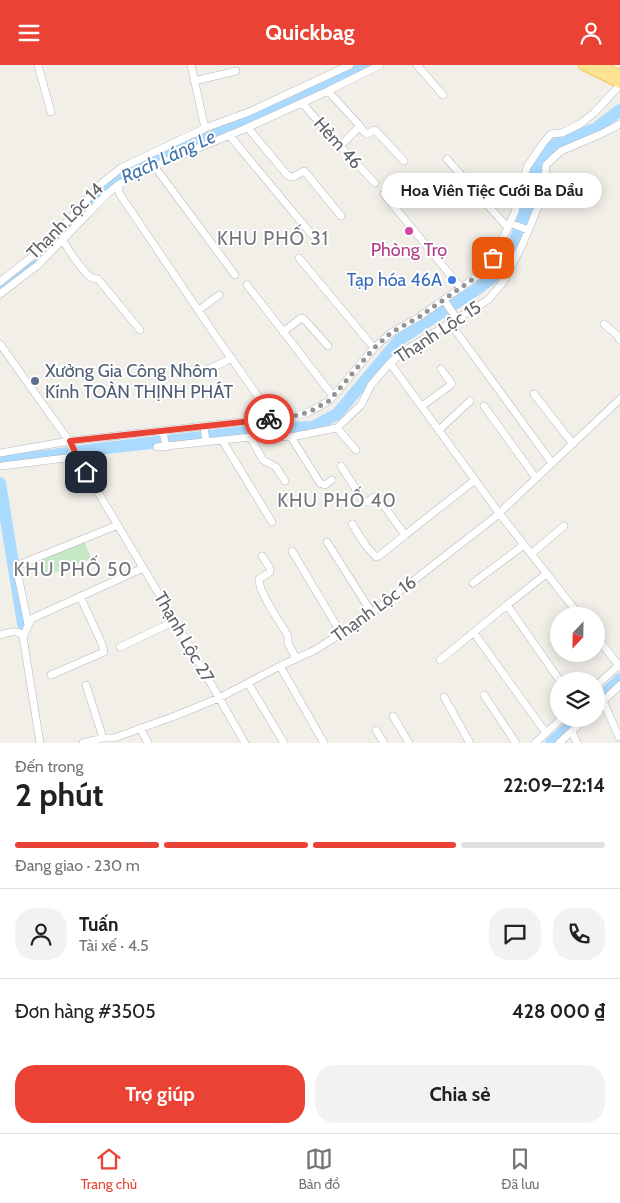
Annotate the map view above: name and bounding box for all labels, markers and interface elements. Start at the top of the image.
icon: menu [15,19,43,47]
text: Quickbag [265,19,355,46]
icon: person [577,19,605,47]
street label: Hẻm 46 [309,113,367,173]
water label: Rạch Láng Le [117,125,219,188]
callout: Hoa Viên Tiệc Cưới Ba Dẩu [383,173,603,208]
street label: Thạnh Lộc 14 [22,178,108,264]
text: Hoa Viên Tiệc Cưới Ba Dẩu [401,181,583,200]
district label: KHU PHỐ 31 [217,224,329,250]
marker: Phòng Trọ [403,225,415,237]
pin [472,237,514,279]
place label: Phòng Trọ [371,239,447,261]
icon: bag [479,244,507,272]
place label: Tạp hóa 46A [347,269,442,291]
marker: Tạp hóa 46A [446,274,458,286]
street label: Thạnh Lộc 15 [391,296,485,368]
place label: Xưởng Gia Công Nhôm Kính TOÀN THỊNH PHÁT [45,360,233,403]
marker: Xưởng Gia Công Nhôm Kính TOÀN THỊNH PHÁT [29,375,41,387]
courier [244,394,294,444]
icon: bike [255,405,283,433]
pin [65,451,107,493]
icon: home [72,458,100,486]
district label: KHU PHỐ 40 [277,486,397,512]
district label: KHU PHỐ 50 [14,555,132,581]
street label: Thạnh Lộc 16 [328,571,420,647]
street label: Thạnh Lộc 27 [149,588,219,686]
north arrow [550,607,605,663]
map controls [550,607,605,727]
button: layers [550,672,605,727]
text: Đến trong [15,757,83,776]
text: 22:09–22:14 [503,774,605,797]
text: 2 phút [15,775,104,814]
text: Đang giao · 230 m [15,856,140,875]
button: person [15,908,67,960]
button: chat [489,908,541,960]
button: phone [553,908,605,960]
text: Tuấn [79,913,118,936]
text: Tài xế · 4.5 [79,936,149,955]
text: Đơn hàng #3505 [15,1000,155,1023]
text: 428 000 ₫ [512,1000,605,1023]
button: Trợ giúp [15,1065,305,1123]
button: Chia sẻ [315,1065,605,1123]
tab: Trang chủ [81,1145,137,1193]
tab: Bản đồ [298,1145,340,1193]
tab: Đã lưu [501,1145,539,1193]

